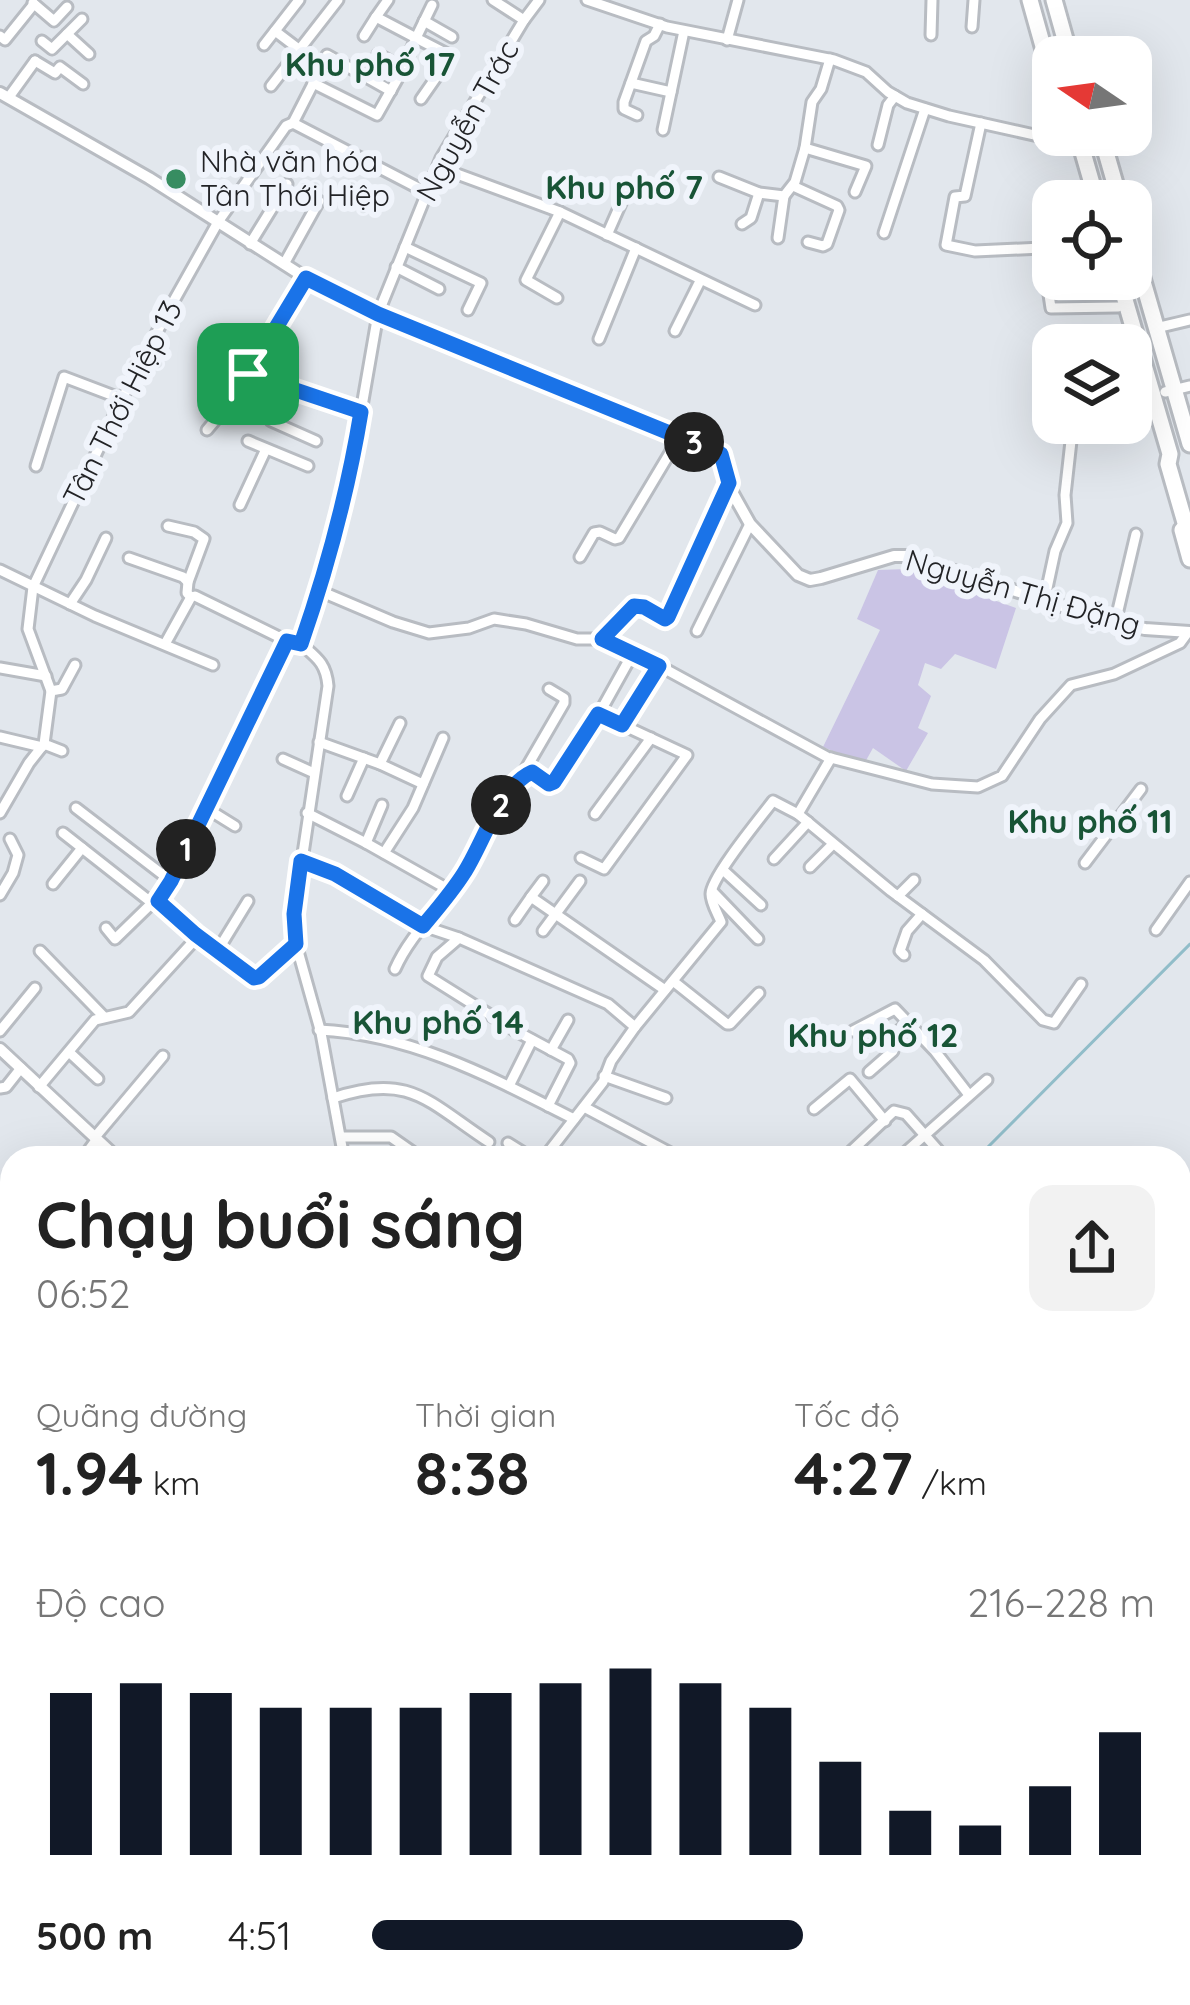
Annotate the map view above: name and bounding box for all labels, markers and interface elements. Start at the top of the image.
street label: Nguyễn Trác [407,33,527,208]
north arrow [1032,36,1152,156]
map controls [1032,36,1152,444]
district label: Khu phố 17 [285,43,455,84]
place label: Nhà văn hóa Tân Thới Hiệp [200,142,390,214]
marker: Nhà văn hóa Tân Thới Hiệp [163,166,189,192]
district label: Khu phố 7 [545,166,703,207]
button: locate [1032,180,1152,300]
street label: Tân Thới Hiệp 13 [54,294,190,511]
pin [197,323,299,425]
button: layers [1032,324,1152,444]
icon: arrive [215,341,281,407]
pin: 3 [664,412,724,472]
text: 3 [685,421,703,462]
street label: Nguyễn Thị Đặng [902,540,1145,644]
pin: 2 [471,775,531,835]
text: 2 [492,784,510,825]
district label: Khu phố 11 [1007,800,1173,841]
pin: 1 [156,819,216,879]
text: 1 [180,828,192,869]
district label: Khu phố 14 [352,1001,524,1042]
district label: Khu phố 12 [787,1014,959,1055]
text: Chạy buổi sáng [36,1182,525,1265]
button: share [1029,1185,1155,1311]
text: 06:52 [36,1269,130,1318]
text: Quãng đường [36,1394,247,1435]
text: Thời gian [415,1394,556,1435]
text: Tốc độ [794,1394,900,1435]
text: 1.94 [36,1435,144,1510]
text: 8:38 [415,1435,529,1510]
text: 4:27 [794,1435,913,1510]
text: km [144,1462,200,1503]
text: /km [913,1462,987,1503]
text: Độ cao [36,1578,166,1627]
text: 216–228 m [968,1578,1155,1627]
text: 500 m [36,1911,153,1960]
text: 4:51 [228,1911,292,1960]

